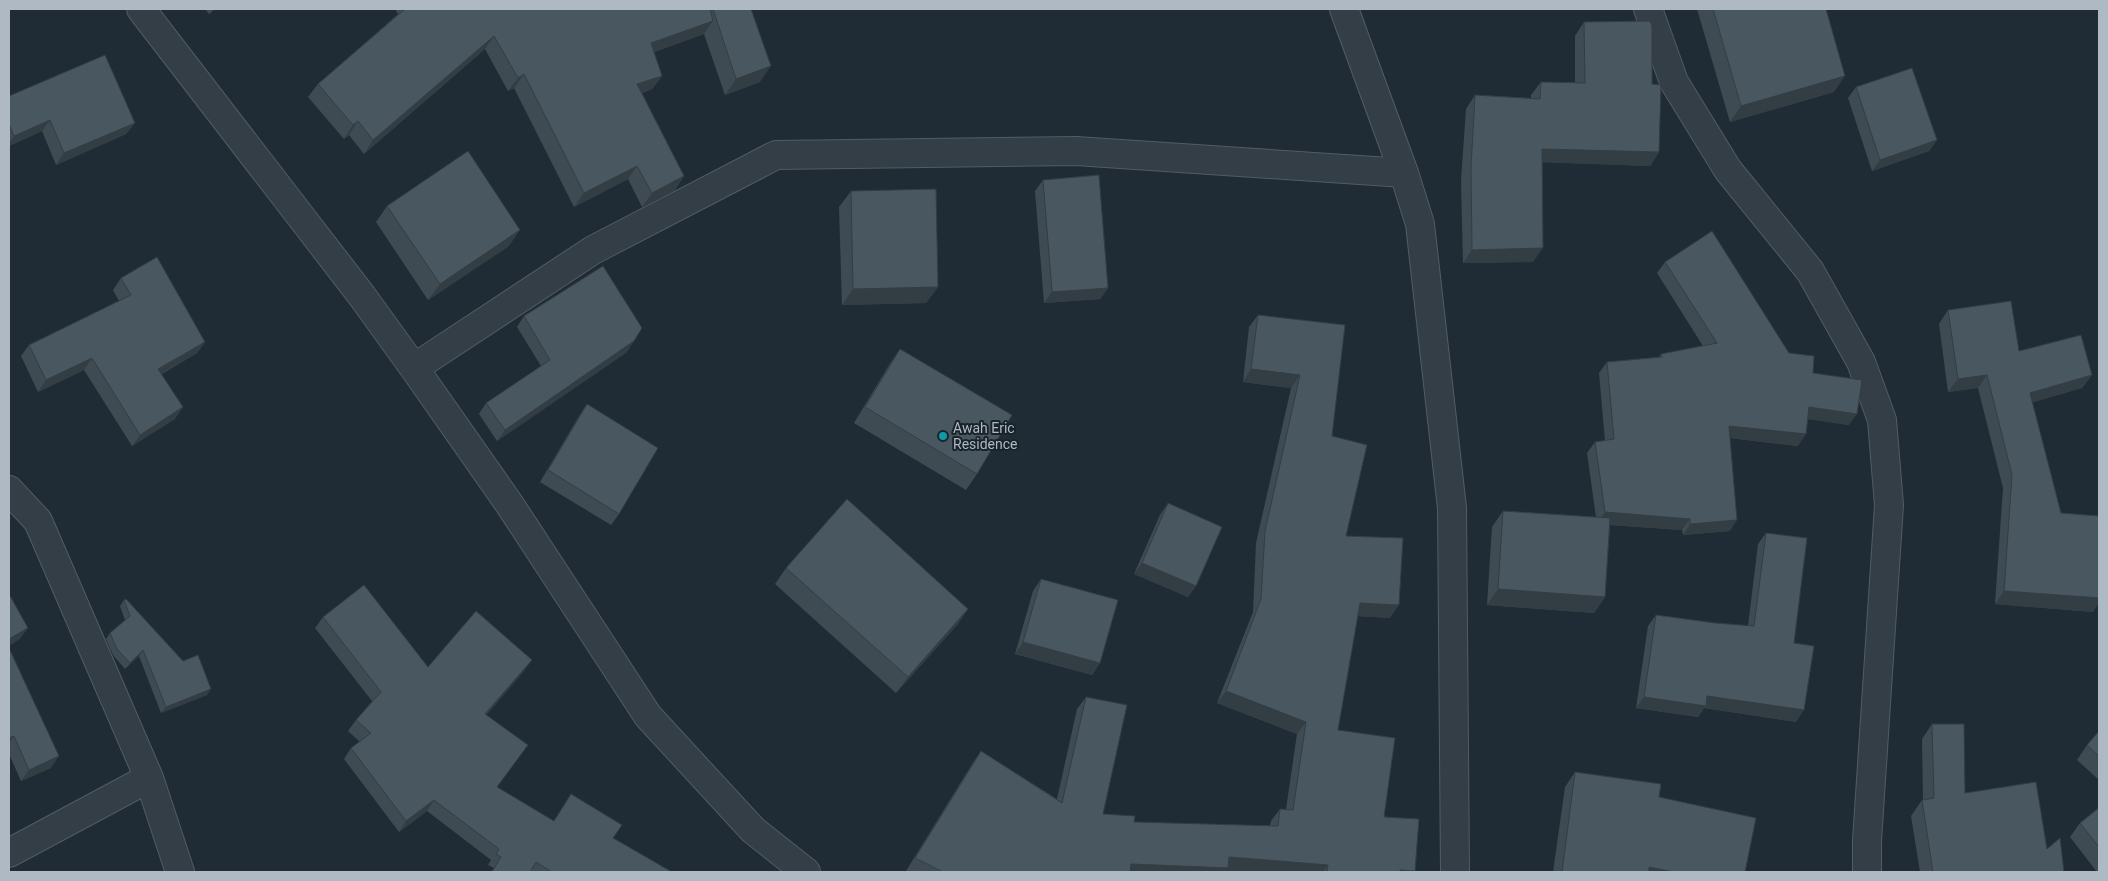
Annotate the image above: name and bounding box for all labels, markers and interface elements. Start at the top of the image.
place label: Awah Eric Residence [953,420,1017,452]
marker: Awah Eric Residence [937,430,949,442]

